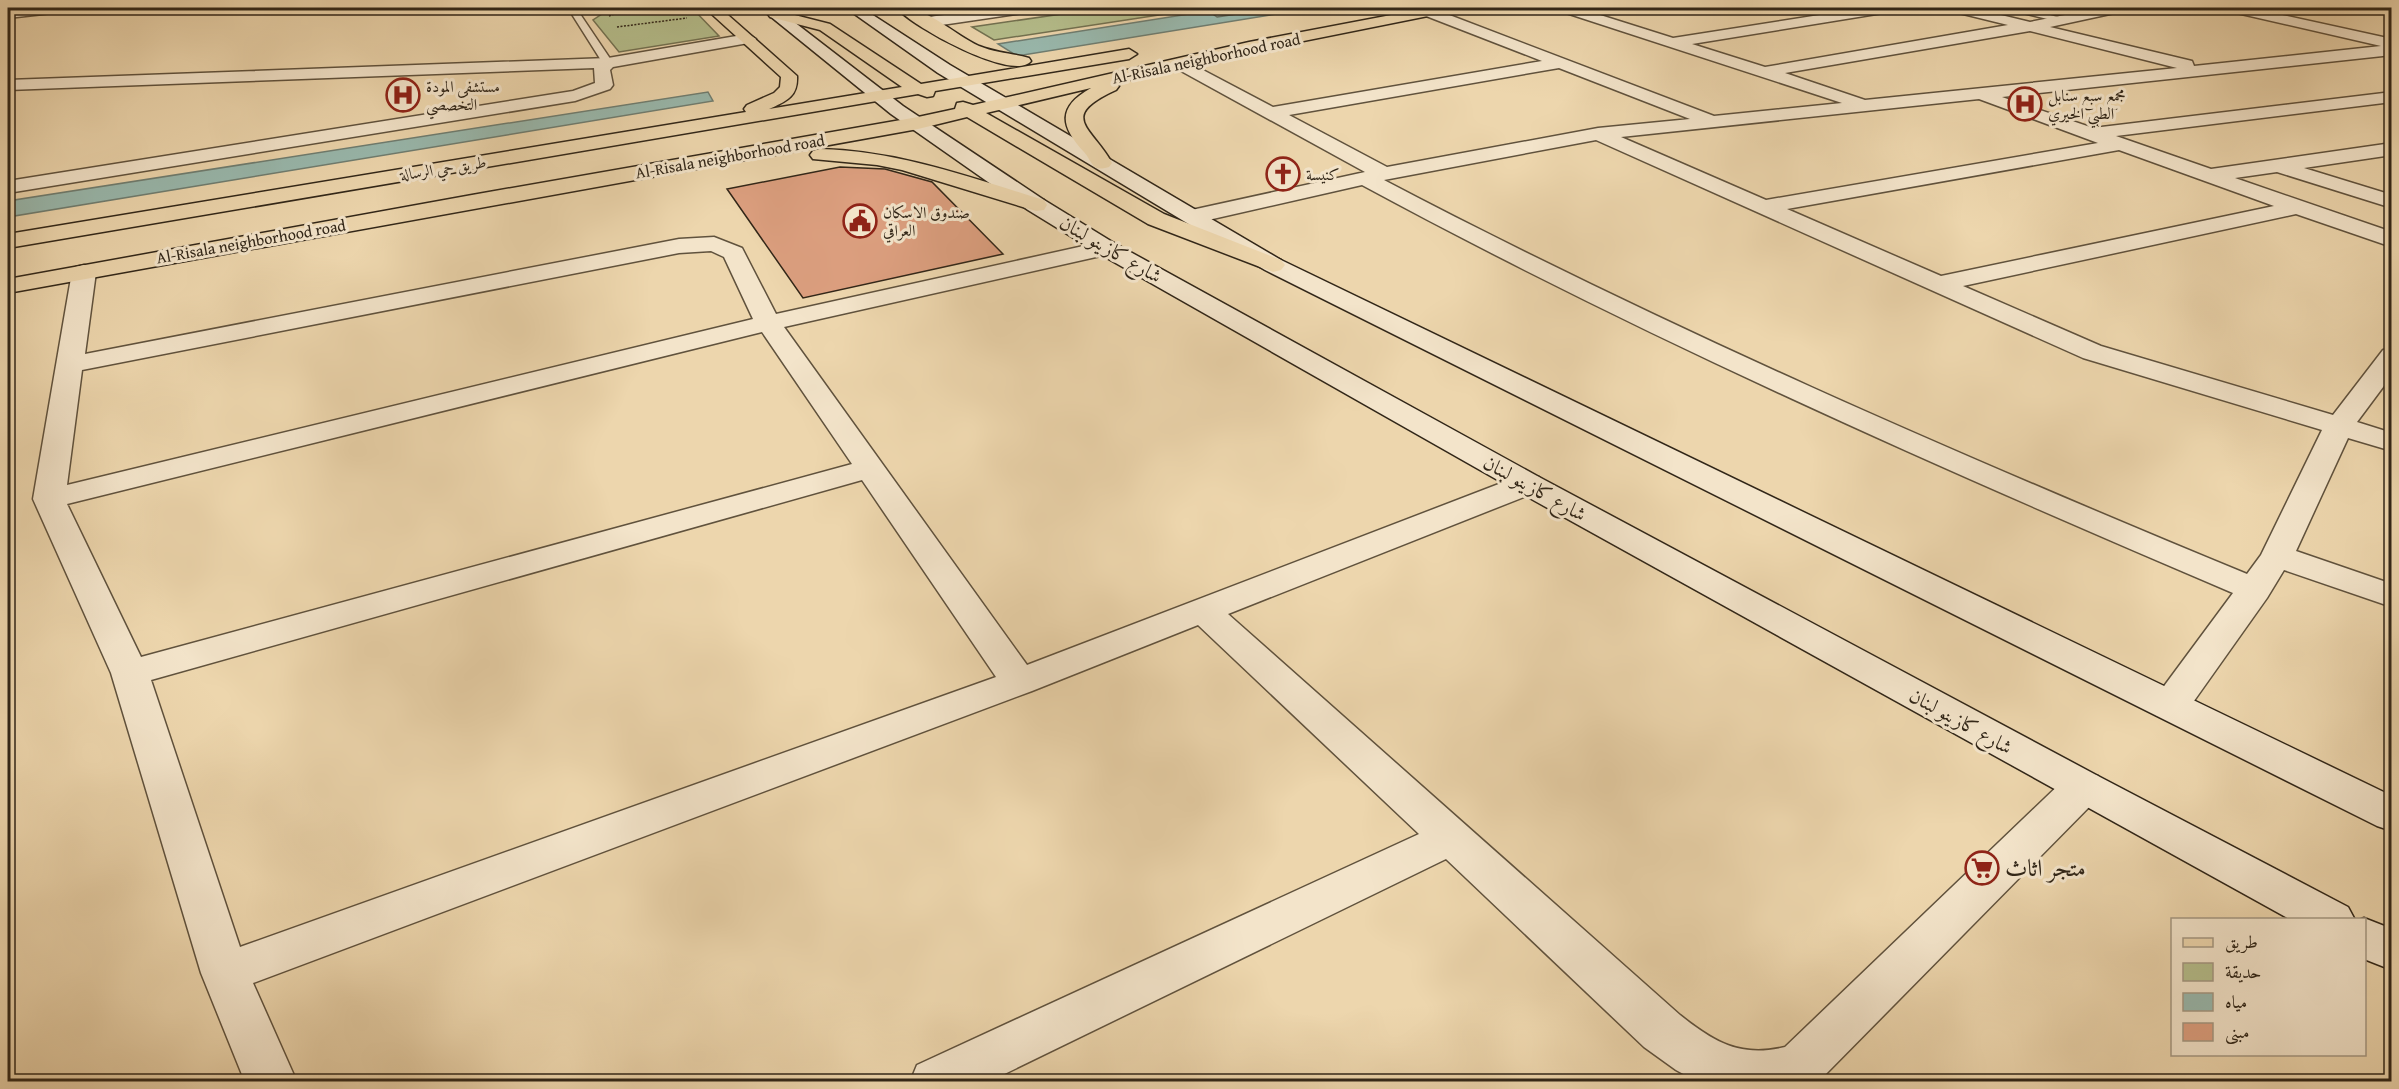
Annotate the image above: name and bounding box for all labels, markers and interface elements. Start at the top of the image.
street label: Al-Risala neighborhood road [1110,26,1303,90]
place label: مستشفى المودة التخصصي [426,74,500,120]
hospital icon: مستشفى المودة التخصصي [385,77,421,113]
place label: مجمع سبع سنابل الطبي الخيري [2048,83,2126,129]
hospital icon: مجمع سبع سنابل الطبي الخيري [2007,86,2043,122]
street label: Al-Risala neighborhood road [633,127,827,184]
street label: طريق حي الرسالة [397,149,488,188]
church icon: كنيسة [1265,156,1301,192]
place label: كنيسة [1306,162,1340,186]
place label: صندوق الاسكان العراقي [883,200,970,243]
public building icon: صندوق الاسكان العراقي [842,203,878,239]
street label: شارع كازينو لبنان [1053,207,1168,293]
street label: Al-Risala neighborhood road [154,212,348,269]
street label: شارع كازينو لبنان [1476,447,1592,531]
street label: شارع كازينو لبنان [1902,680,2018,764]
supermarket icon: متجر اثاث [1964,850,2000,886]
place label: متجر اثاث [2005,850,2086,885]
legend [2171,918,2366,1056]
text: طريق [2225,928,2258,955]
text: حديقة [2225,958,2261,985]
text: مياه [2225,988,2247,1015]
text: مبنى [2225,1018,2250,1045]

